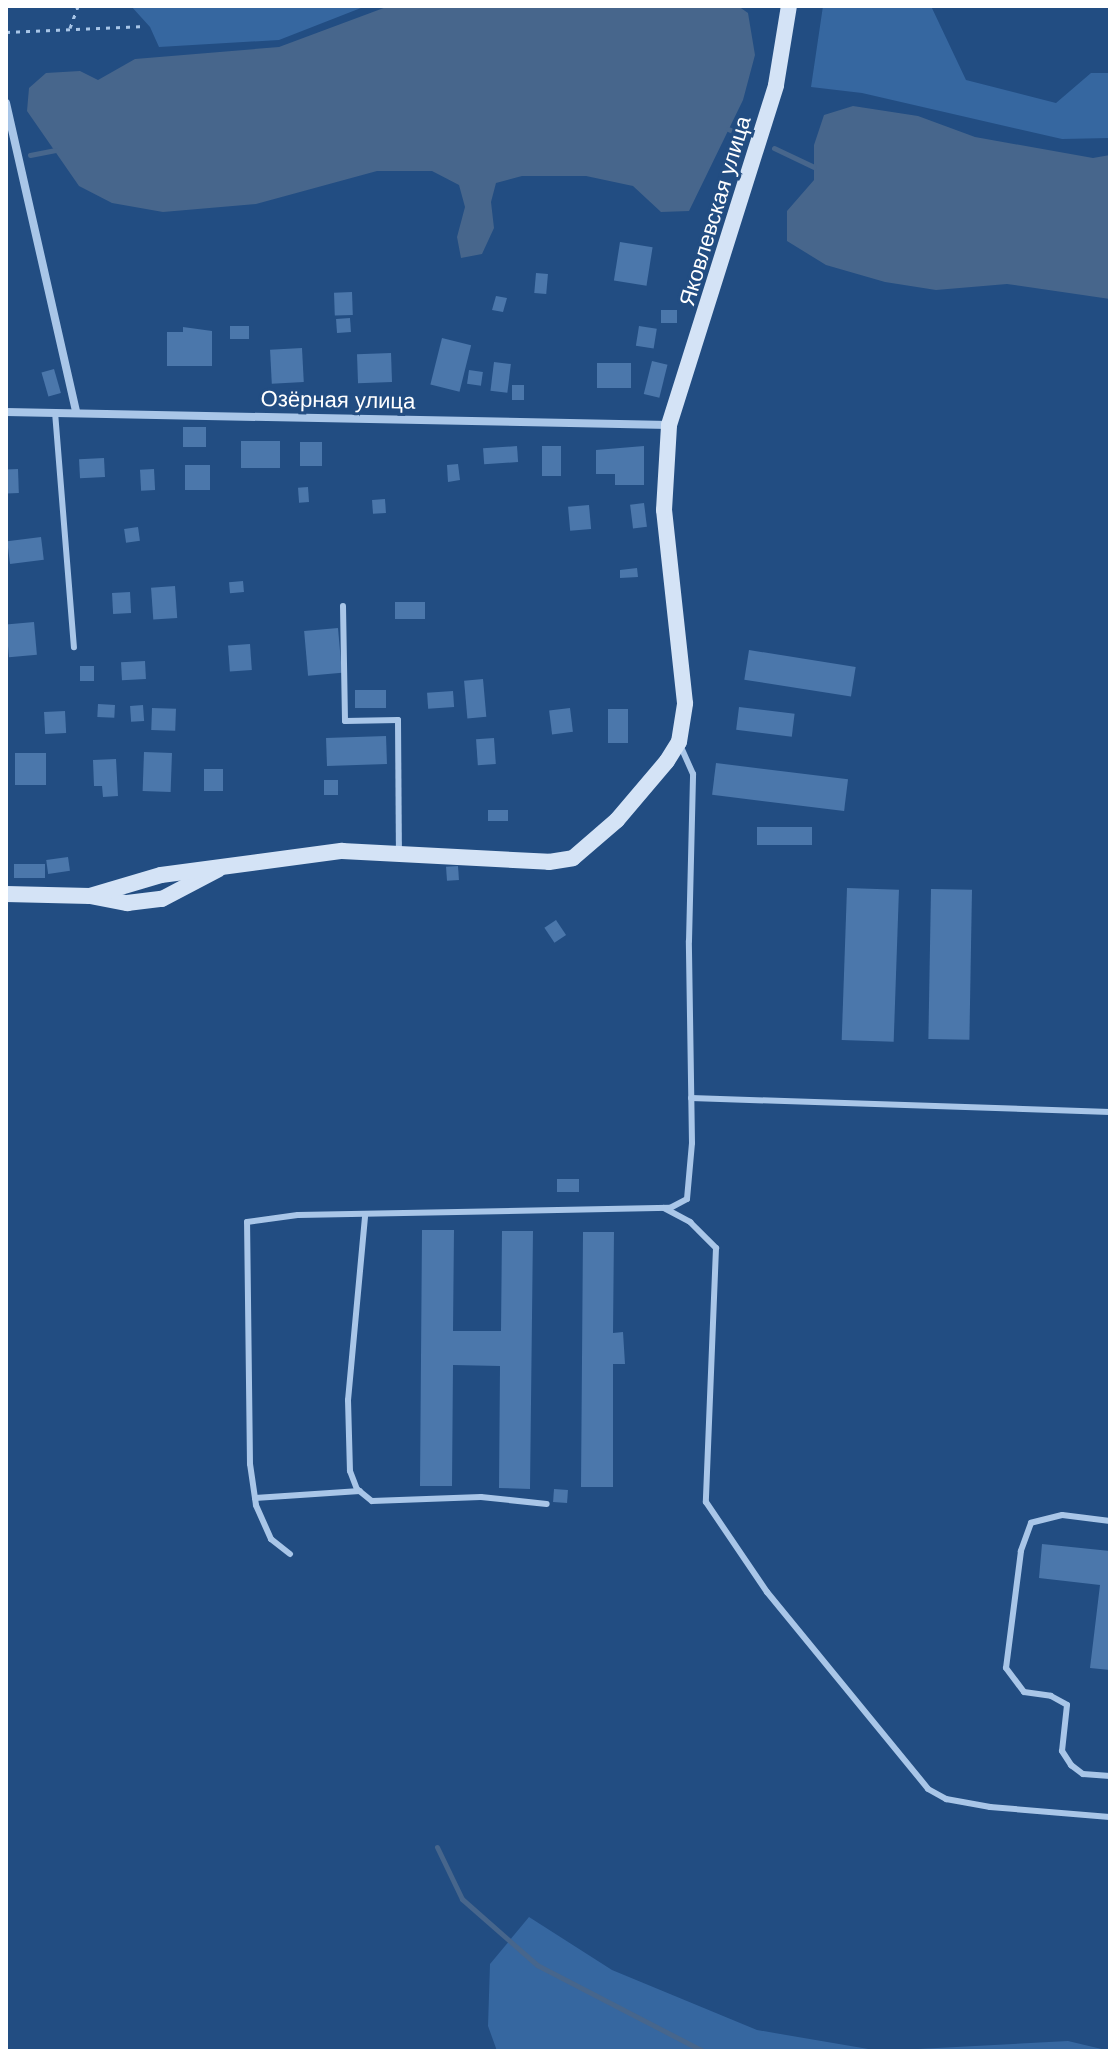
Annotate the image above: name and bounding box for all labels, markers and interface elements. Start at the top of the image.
street label: Яковлевская улица [673,113,757,309]
street label: Озёрная улица [261,385,415,415]

